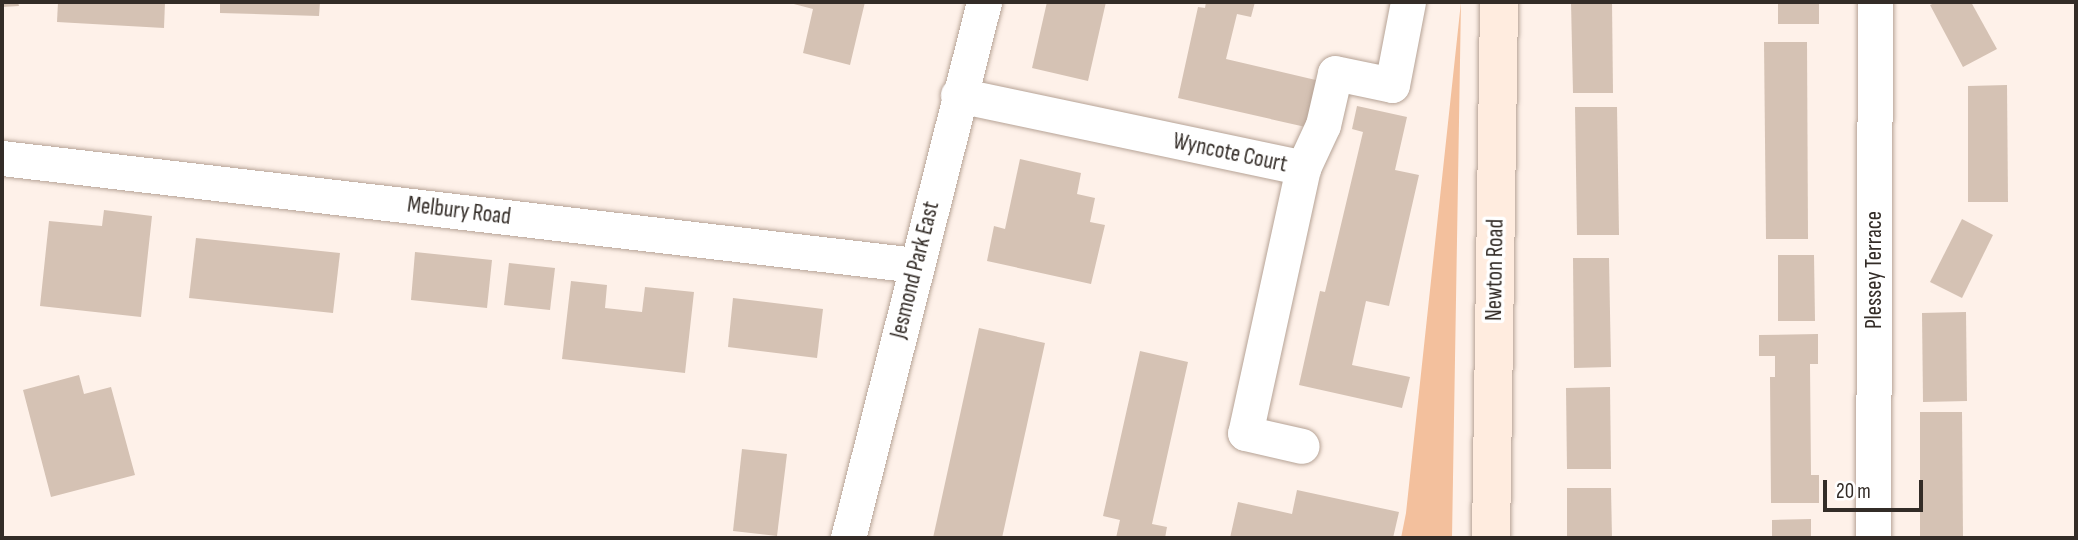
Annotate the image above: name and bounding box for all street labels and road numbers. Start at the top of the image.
street label: Wyncote Court [1170,127,1290,179]
street label: Melbury Road [406,191,512,231]
street label: Jesmond Park East [885,199,945,341]
street label: Plessey Terrace [1860,211,1888,329]
street label: Newton Road [1480,219,1510,321]

